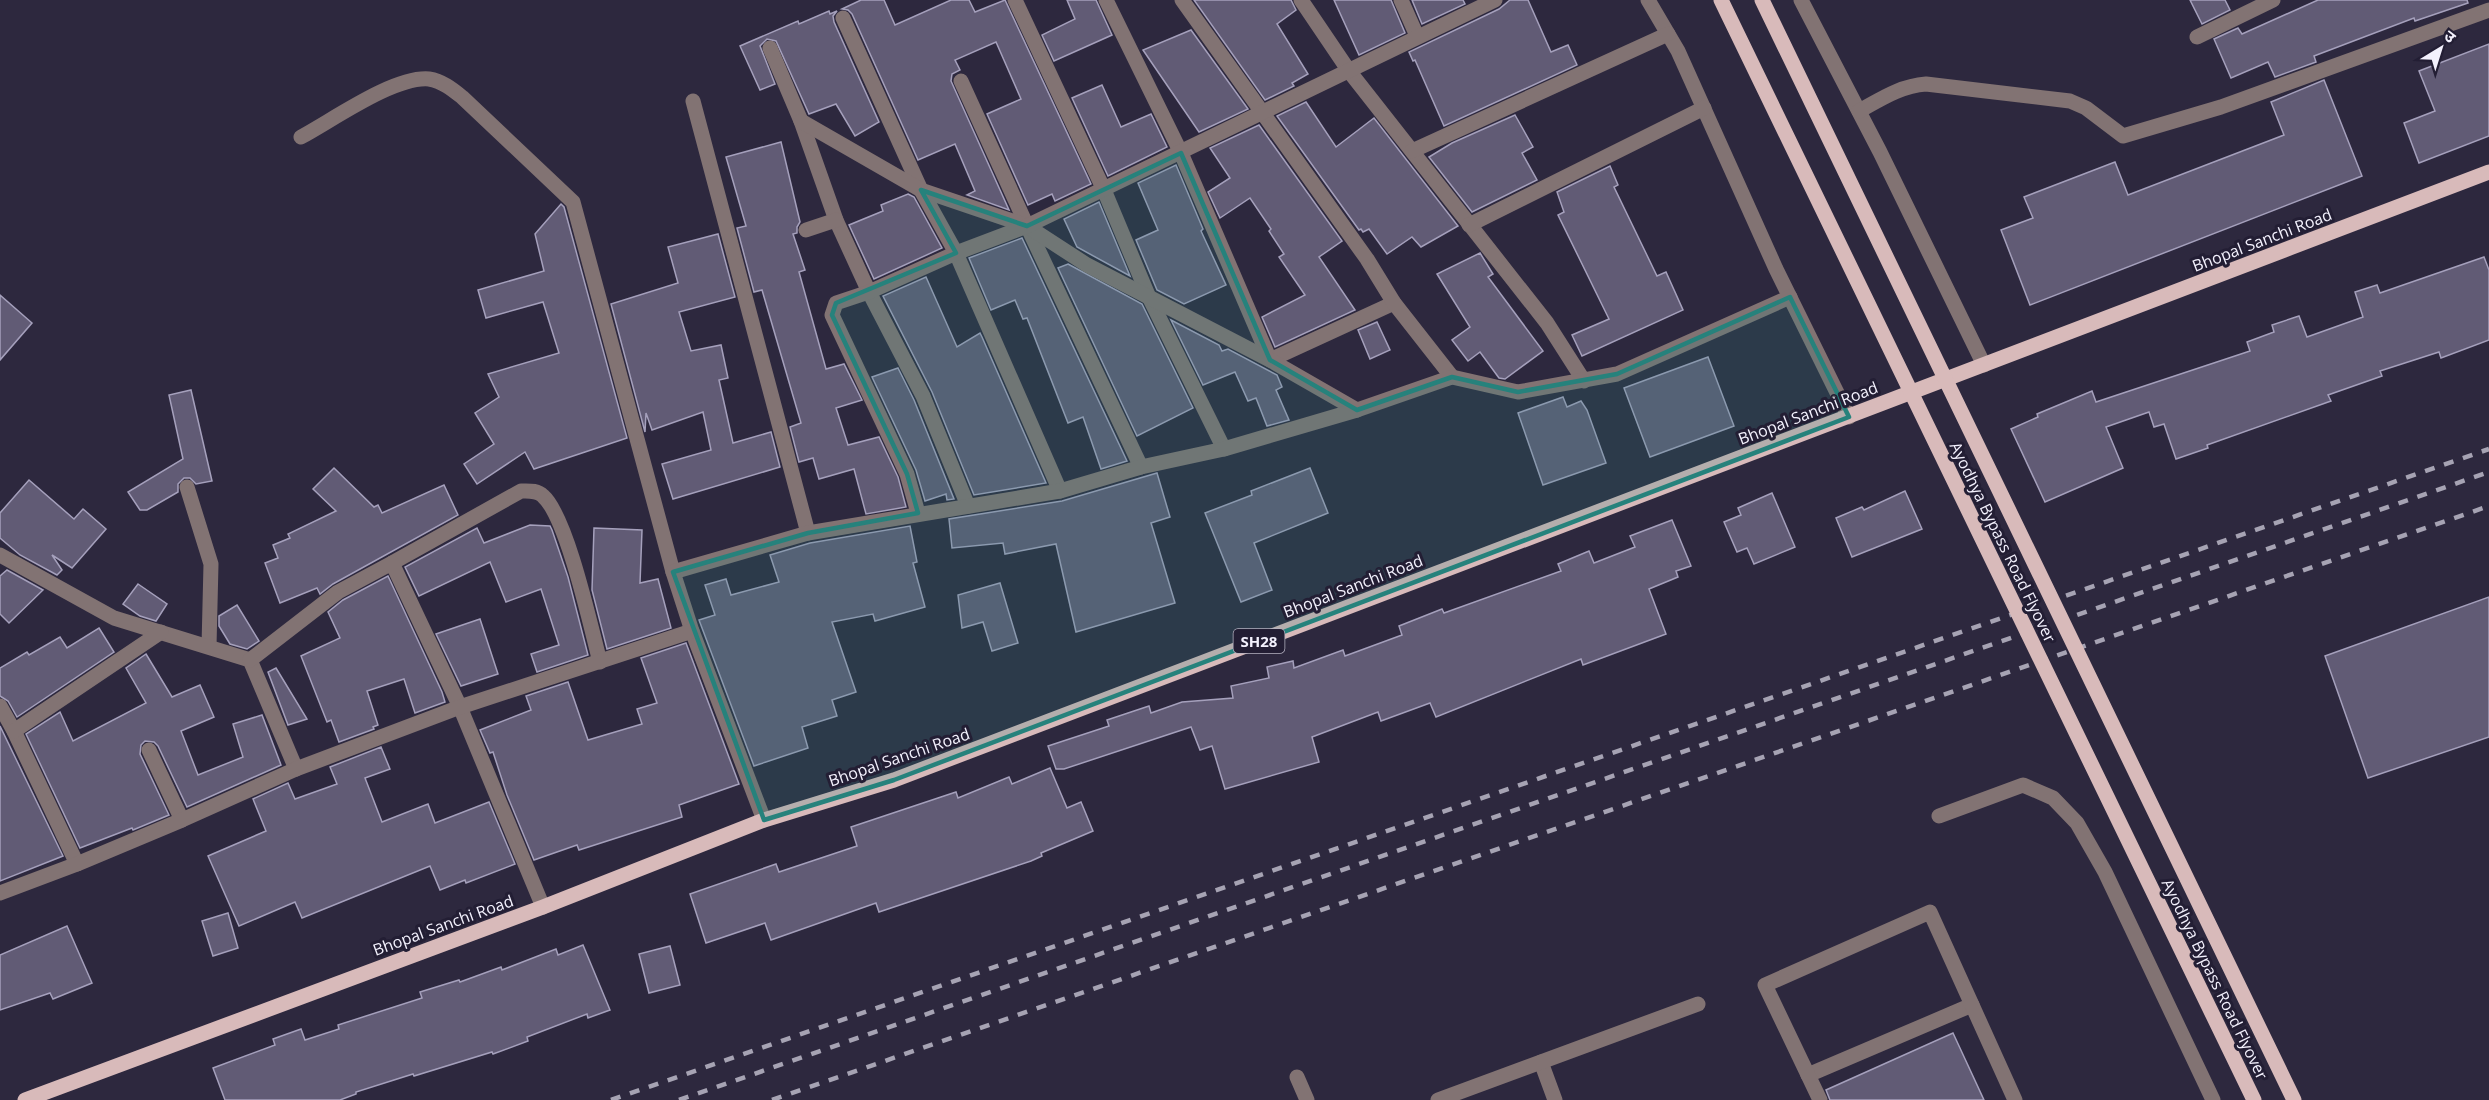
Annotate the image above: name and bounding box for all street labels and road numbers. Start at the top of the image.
street label: Bhopal Sanchi Road [2189,203,2335,277]
street label: Bhopal Sanchi Road [1735,376,1881,450]
street label: Ayodhya Bypass Road Flyover [1945,438,2061,646]
street label: Bhopal Sanchi Road [1280,549,1426,623]
road number: SH28 [1234,629,1284,653]
street label: Bhopal Sanchi Road [825,723,973,791]
street label: Ayodhya Bypass Road Flyover [2157,875,2273,1083]
street label: Bhopal Sanchi Road [370,889,516,961]

